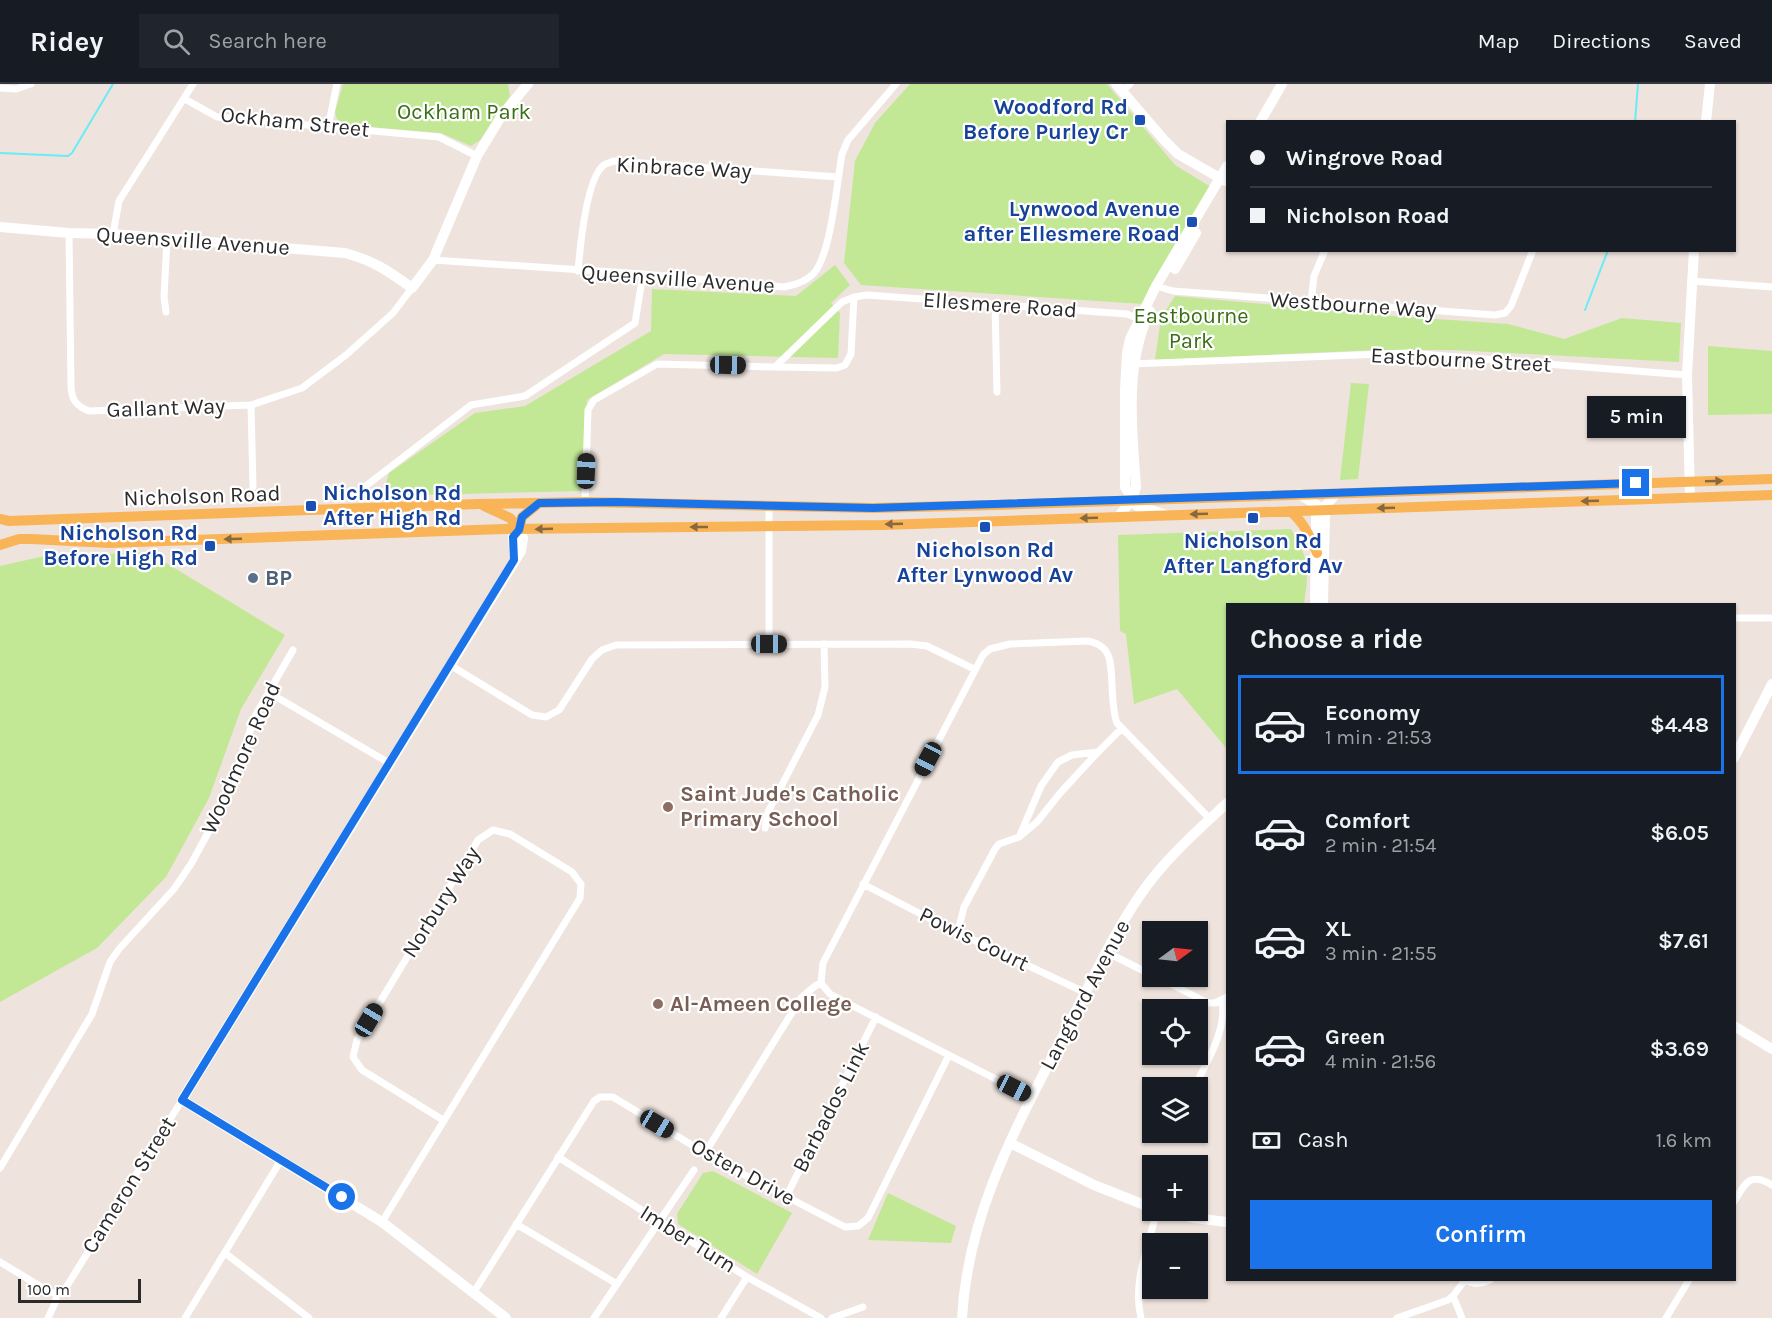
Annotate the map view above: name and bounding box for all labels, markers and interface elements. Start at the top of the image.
search box [139,14,559,68]
text: Ridey [30,25,103,58]
icon: search [160,25,193,58]
text: Search here [208,28,327,54]
text: Map [1478,29,1519,53]
text: Directions [1552,29,1651,53]
text: Saved [1684,29,1742,53]
place label: Woodford Rd Before Purley Cr [963,94,1128,145]
park label: Ockham Park [397,99,531,125]
street label: Ockham Street [219,101,371,143]
marker: Woodford Rd Before Purley Cr [1133,113,1147,127]
text: Wingrove Road [1286,145,1443,171]
street label: Kinbrace Way [616,151,752,185]
place label: Lynwood Avenue after Ellesmere Road [964,196,1180,247]
text: Nicholson Road [1286,203,1450,229]
marker: Lynwood Avenue after Ellesmere Road [1185,215,1199,229]
street label: Queensville Avenue [95,221,291,261]
street label: Queensville Avenue [580,259,776,299]
street label: Westbourne Way [1269,286,1437,324]
street label: Ellesmere Road [922,287,1078,323]
park label: Eastbourne Park [1133,303,1249,354]
street label: Eastbourne Street [1370,342,1552,378]
car [710,356,746,374]
street label: Gallant Way [106,393,226,423]
callout: 5 min [1586,396,1686,438]
text: 5 min [1609,405,1664,428]
car [576,453,596,489]
route end [1622,469,1649,496]
one-way arrow [1704,476,1723,485]
street label: Nicholson Road [123,480,281,512]
place label: Nicholson Rd After High Rd [323,480,462,531]
one-way arrow [1580,497,1599,506]
marker: Nicholson Rd After High Rd [304,499,318,513]
one-way arrow [1377,503,1396,513]
one-way arrow [1190,510,1209,519]
marker: Nicholson Rd After Langford Av [1246,511,1260,525]
one-way arrow [1079,513,1098,522]
place label: Nicholson Rd Before High Rd [43,520,198,571]
one-way arrow [884,520,903,529]
marker: Nicholson Rd After Lynwood Av [978,520,992,534]
one-way arrow [689,522,708,532]
one-way arrow [535,524,554,534]
place label: Nicholson Rd After Langford Av [1163,528,1343,579]
one-way arrow [224,534,243,544]
place label: Nicholson Rd After Lynwood Av [897,537,1074,588]
marker: Nicholson Rd Before High Rd [203,539,217,553]
place label: BP [265,565,292,591]
marker: BP [246,571,260,585]
text: Choose a ride [1250,623,1423,655]
car [751,635,787,653]
street label: Woodmore Road [196,678,286,838]
icon: car [1253,698,1307,752]
text: Economy [1325,700,1420,726]
text: $4.48 [1650,712,1709,738]
text: 1 min · 21:53 [1325,726,1432,749]
car [912,739,944,779]
place label: Saint Jude's Catholic Primary School [680,781,899,832]
marker: Saint Jude's Catholic Primary School [661,800,675,814]
icon: car [1253,806,1307,860]
text: Comfort [1325,808,1410,834]
text: $6.05 [1650,820,1709,846]
text: 2 min · 21:54 [1325,834,1436,857]
street label: Norbury Way [397,842,485,962]
street label: Powis Court [915,901,1033,977]
icon: car [1253,914,1307,968]
street label: Langford Avenue [1034,915,1136,1075]
text: XL [1325,916,1351,942]
north arrow [1142,921,1208,987]
map controls [1142,921,1208,1299]
text: $7.61 [1658,928,1709,954]
text: 3 min · 21:55 [1325,942,1437,965]
place label: Al-Ameen College [670,991,852,1017]
marker: Al-Ameen College [651,997,665,1011]
button: locate [1142,999,1208,1065]
car [352,1000,386,1040]
icon: car [1253,1022,1307,1076]
text: Green [1325,1024,1386,1050]
text: $3.69 [1650,1036,1709,1062]
street label: Barbados Link [787,1037,875,1177]
text: 4 min · 21:56 [1325,1050,1436,1073]
car [994,1072,1034,1104]
button: layers [1142,1077,1208,1143]
car [637,1107,677,1141]
street label: Cameron Street [77,1112,181,1258]
icon: cash [1250,1124,1283,1157]
text: Cash [1298,1127,1348,1153]
text: 1.6 km [1656,1129,1712,1152]
street label: Osten Drive [686,1133,800,1211]
button: + [1142,1155,1208,1221]
route start [328,1183,355,1210]
street label: Imber Turn [635,1199,741,1279]
button: Confirm [1250,1200,1712,1269]
button: − [1142,1233,1208,1299]
scale bar [18,1276,141,1304]
text: 100 m [27,1280,70,1299]

